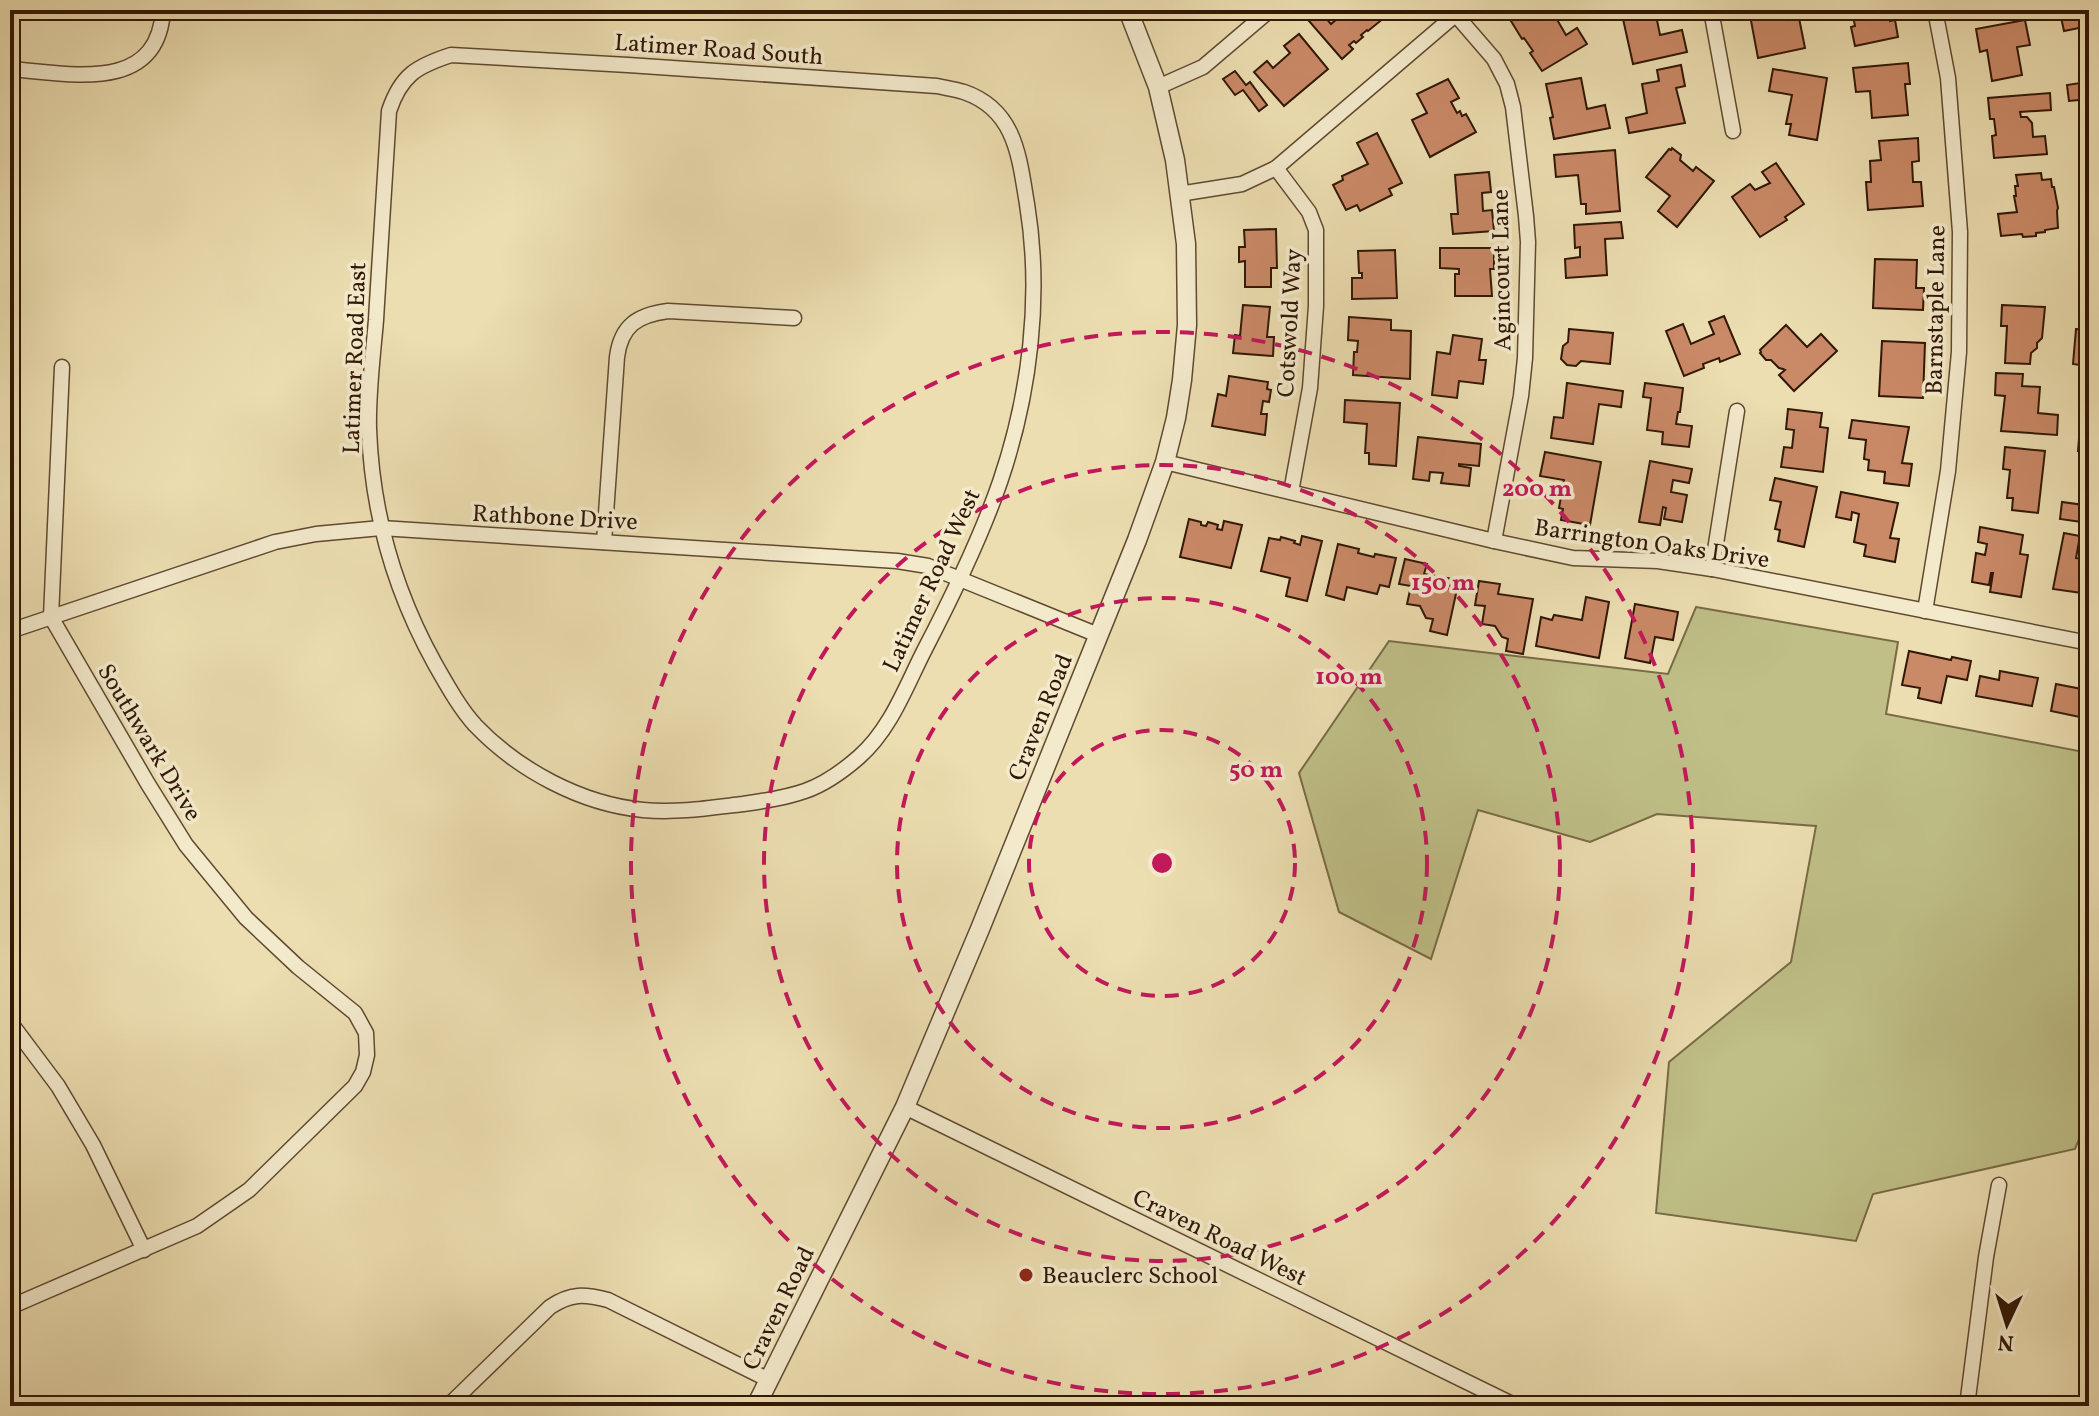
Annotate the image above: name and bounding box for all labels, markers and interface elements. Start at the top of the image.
street label: Latimer Road South [613,27,825,75]
street label: Agincourt Lane [1485,189,1521,351]
street label: Barnstaple Lane [1919,225,1955,395]
street label: Cotswold Way [1270,248,1312,398]
street label: Latimer Road East [336,261,376,455]
text: 200 m [1502,473,1572,507]
street label: Latimer Road West [875,484,990,678]
street label: Rathbone Drive [471,498,639,540]
street label: Barrington Oaks Drive [1532,512,1772,578]
text: 150 m [1411,567,1475,601]
street label: Craven Road [1001,649,1083,786]
street label: Southwark Drive [88,658,209,828]
text: 100 m [1315,661,1383,695]
text: 50 m [1229,754,1283,788]
centre of rings [1148,849,1176,877]
street label: Craven Road West [1126,1182,1312,1296]
street label: Craven Road [735,1241,824,1377]
place label: Beauclerc School [1042,1260,1218,1294]
marker: Beauclerc School [1017,1266,1035,1284]
north arrow [1967,1284,2047,1364]
text: N [1997,1325,2015,1357]

